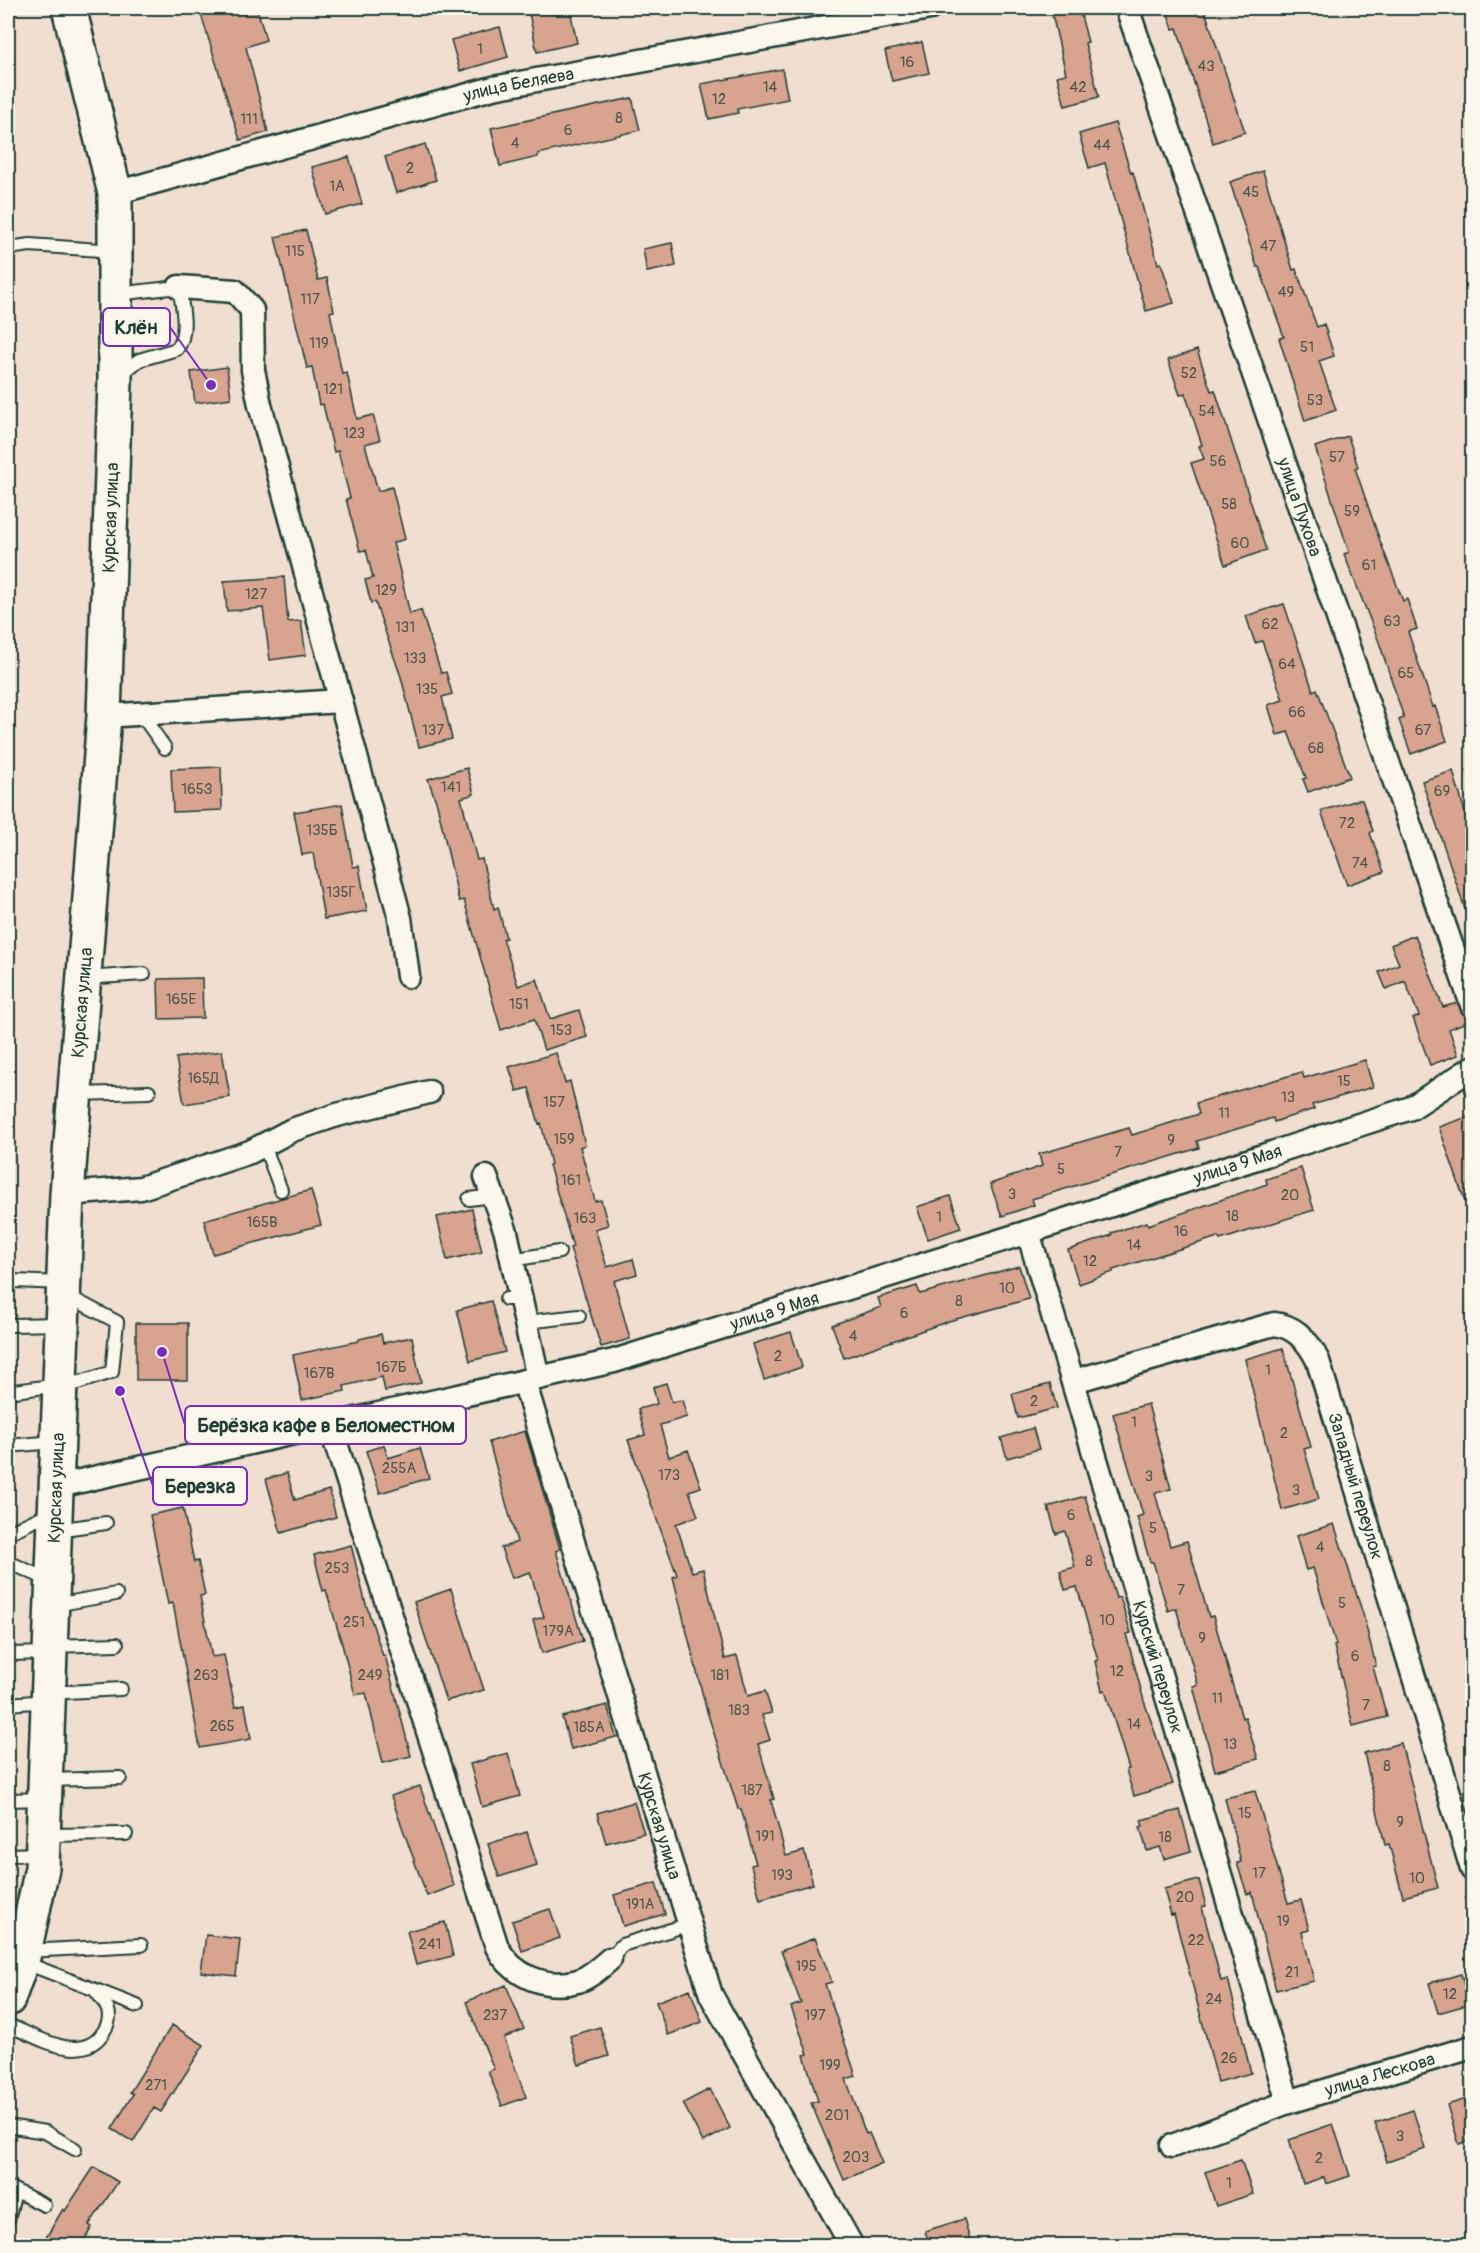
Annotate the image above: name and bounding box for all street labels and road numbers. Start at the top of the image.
street label: улица Беляева [460,62,576,108]
street label: улица Пухова [1271,454,1327,560]
street label: Курская улица [98,462,124,573]
street label: Курская улица [67,947,98,1059]
street label: улица 9 Мая [1190,1140,1285,1190]
street label: улица 9 Мая [726,1287,822,1336]
street label: Западный переулок [1322,1410,1389,1562]
street label: Курская улица [43,1432,70,1544]
street label: Курский переулок [1127,1598,1188,1736]
street label: Курская улица [632,1770,686,1882]
street label: улица Лескова [1321,2048,1438,2103]

